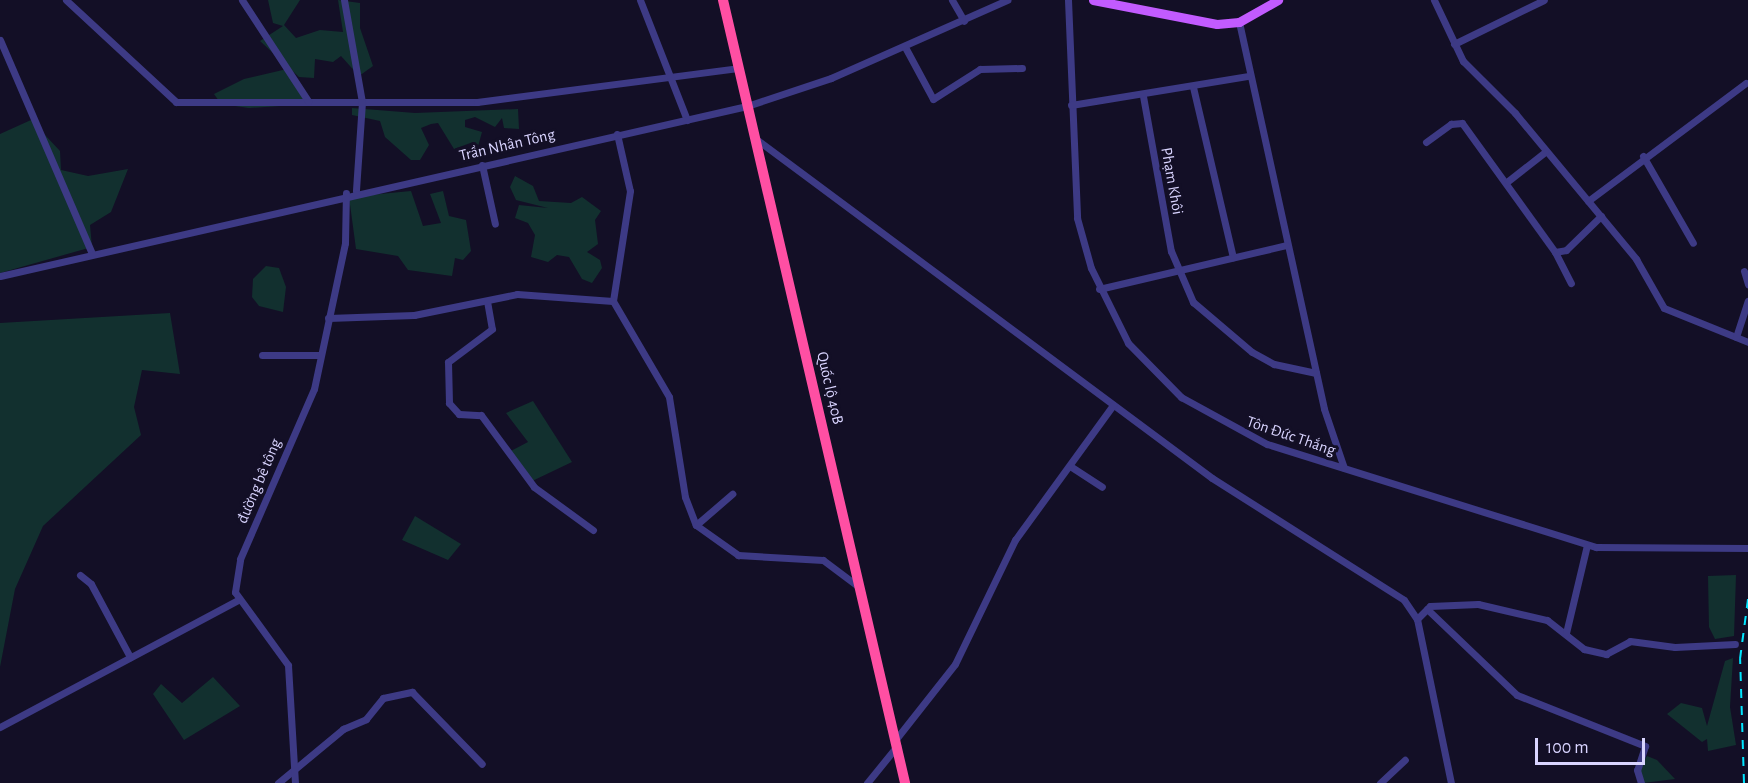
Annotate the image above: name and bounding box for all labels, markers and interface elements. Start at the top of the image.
street label: Trần Nhân Tông [457,125,557,165]
street label: Phạm Khôi [1157,146,1187,216]
street label: Quốc lộ 40B [812,350,848,426]
street label: Tôn Đức Thắng [1244,412,1338,460]
street label: đường bê tông [233,436,285,526]
scale bar [1538,726,1648,764]
text: 100 m [1546,739,1589,757]

